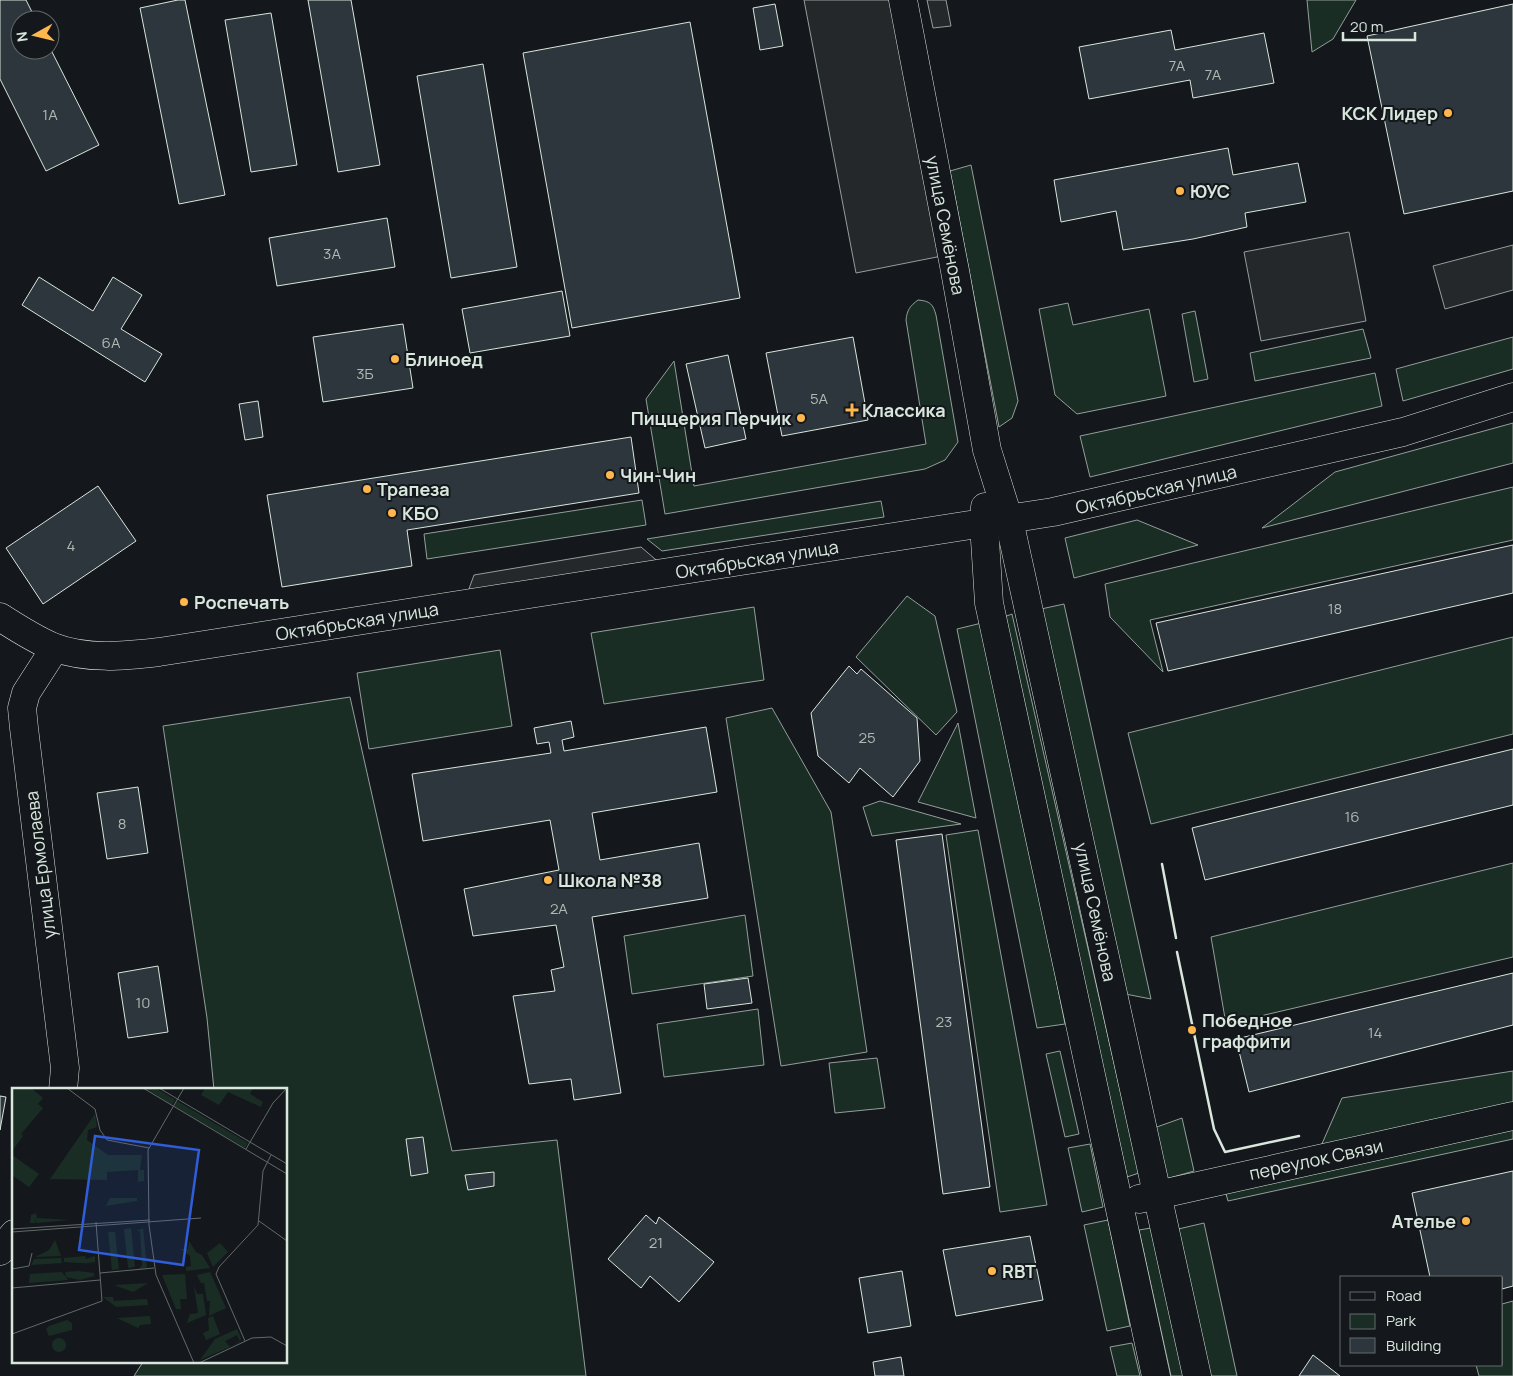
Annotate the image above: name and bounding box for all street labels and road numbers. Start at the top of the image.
street label: улица Семёнова [921,153,971,297]
street label: Октябрьская улица [1073,459,1239,519]
street label: Октябрьская улица [674,534,840,584]
street label: Октябрьская улица [274,596,440,646]
street label: улица Ермолаева [19,790,61,940]
street label: улица Семёнова [1070,840,1122,984]
street label: переулок Связи [1247,1133,1385,1185]

